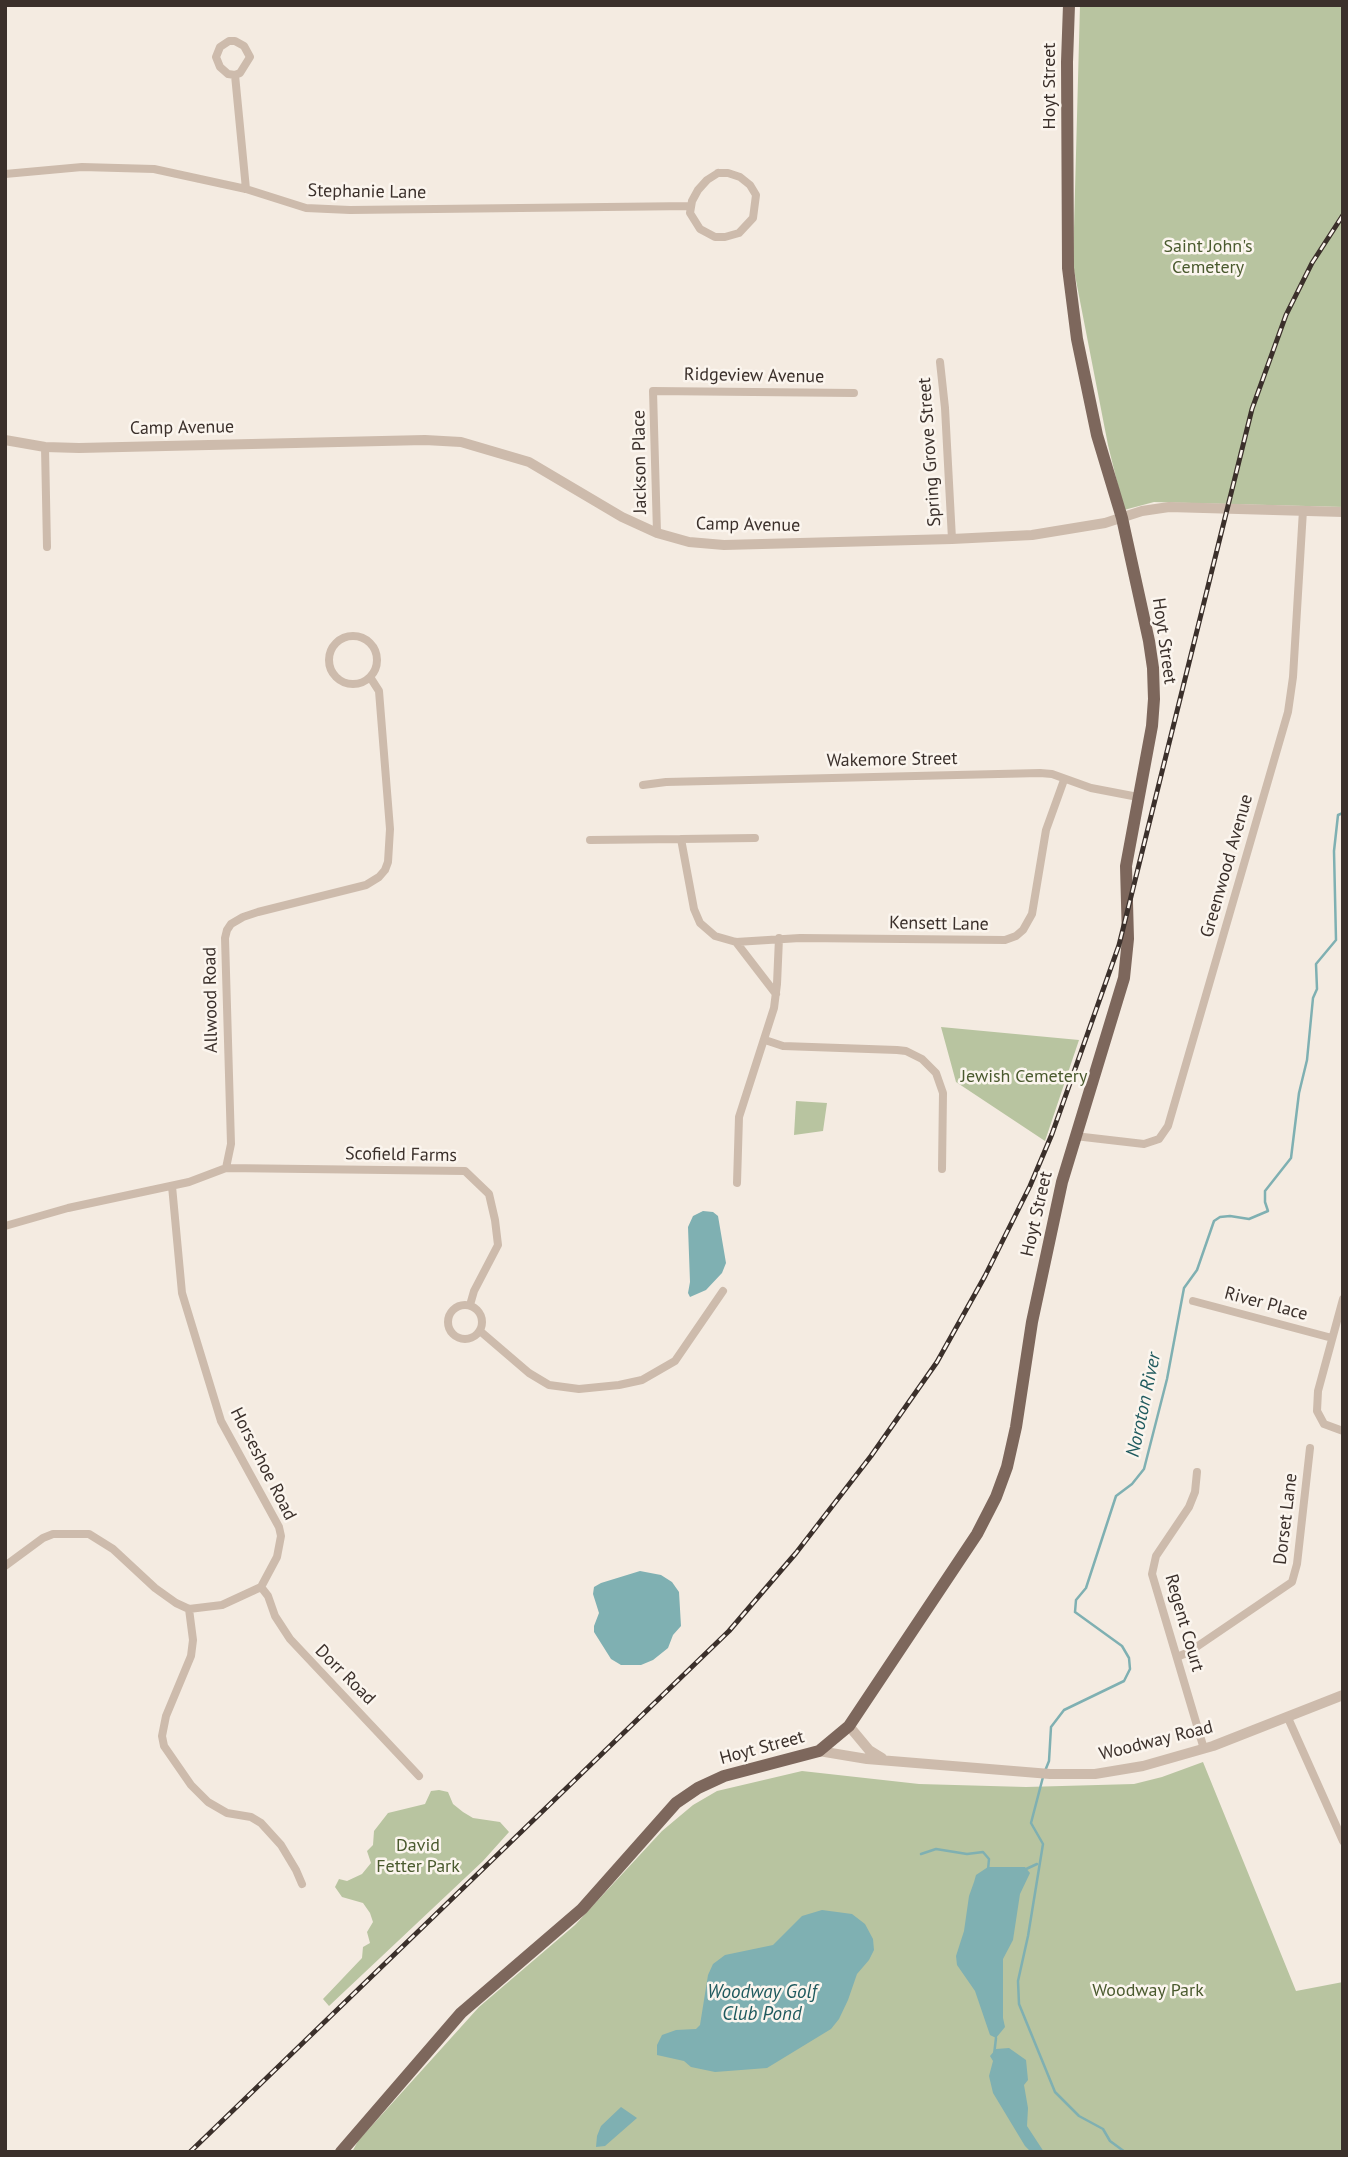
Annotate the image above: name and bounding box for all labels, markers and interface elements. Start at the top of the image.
street label: Hoyt Street [1039,43,1061,129]
street label: Stephanie Lane [308,180,426,204]
park label: Saint John's Cemetery [1163,236,1253,278]
street label: Ridgeview Avenue [684,364,824,388]
street label: Spring Grove Street [914,377,946,527]
street label: Jackson Place [628,410,652,514]
street label: Camp Avenue [130,416,234,440]
street label: Camp Avenue [696,513,800,537]
street label: Hoyt Street [1147,597,1181,685]
street label: Wakemore Street [826,748,958,772]
street label: Greenwood Avenue [1196,792,1258,940]
street label: Kensett Lane [889,912,989,936]
street label: Allwood Road [199,947,223,1053]
park label: Jewish Cemetery [961,1066,1087,1088]
street label: Scofield Farms [345,1143,457,1167]
street label: Hoyt Street [1017,1169,1057,1259]
street label: River Place [1222,1283,1310,1325]
water label: Noroton River [1122,1351,1166,1459]
street label: Horseshoe Road [225,1404,301,1524]
street label: Dorset Lane [1270,1472,1302,1566]
street label: Regent Court [1160,1572,1208,1674]
street label: Dorr Road [310,1640,380,1710]
street label: Woodway Road [1097,1716,1215,1766]
street label: Hoyt Street [717,1726,807,1770]
park label: David Fetter Park [376,1835,460,1878]
park label: Woodway Park [1092,1980,1204,2002]
water label: Woodway Golf Club Pond [707,1982,817,2026]

